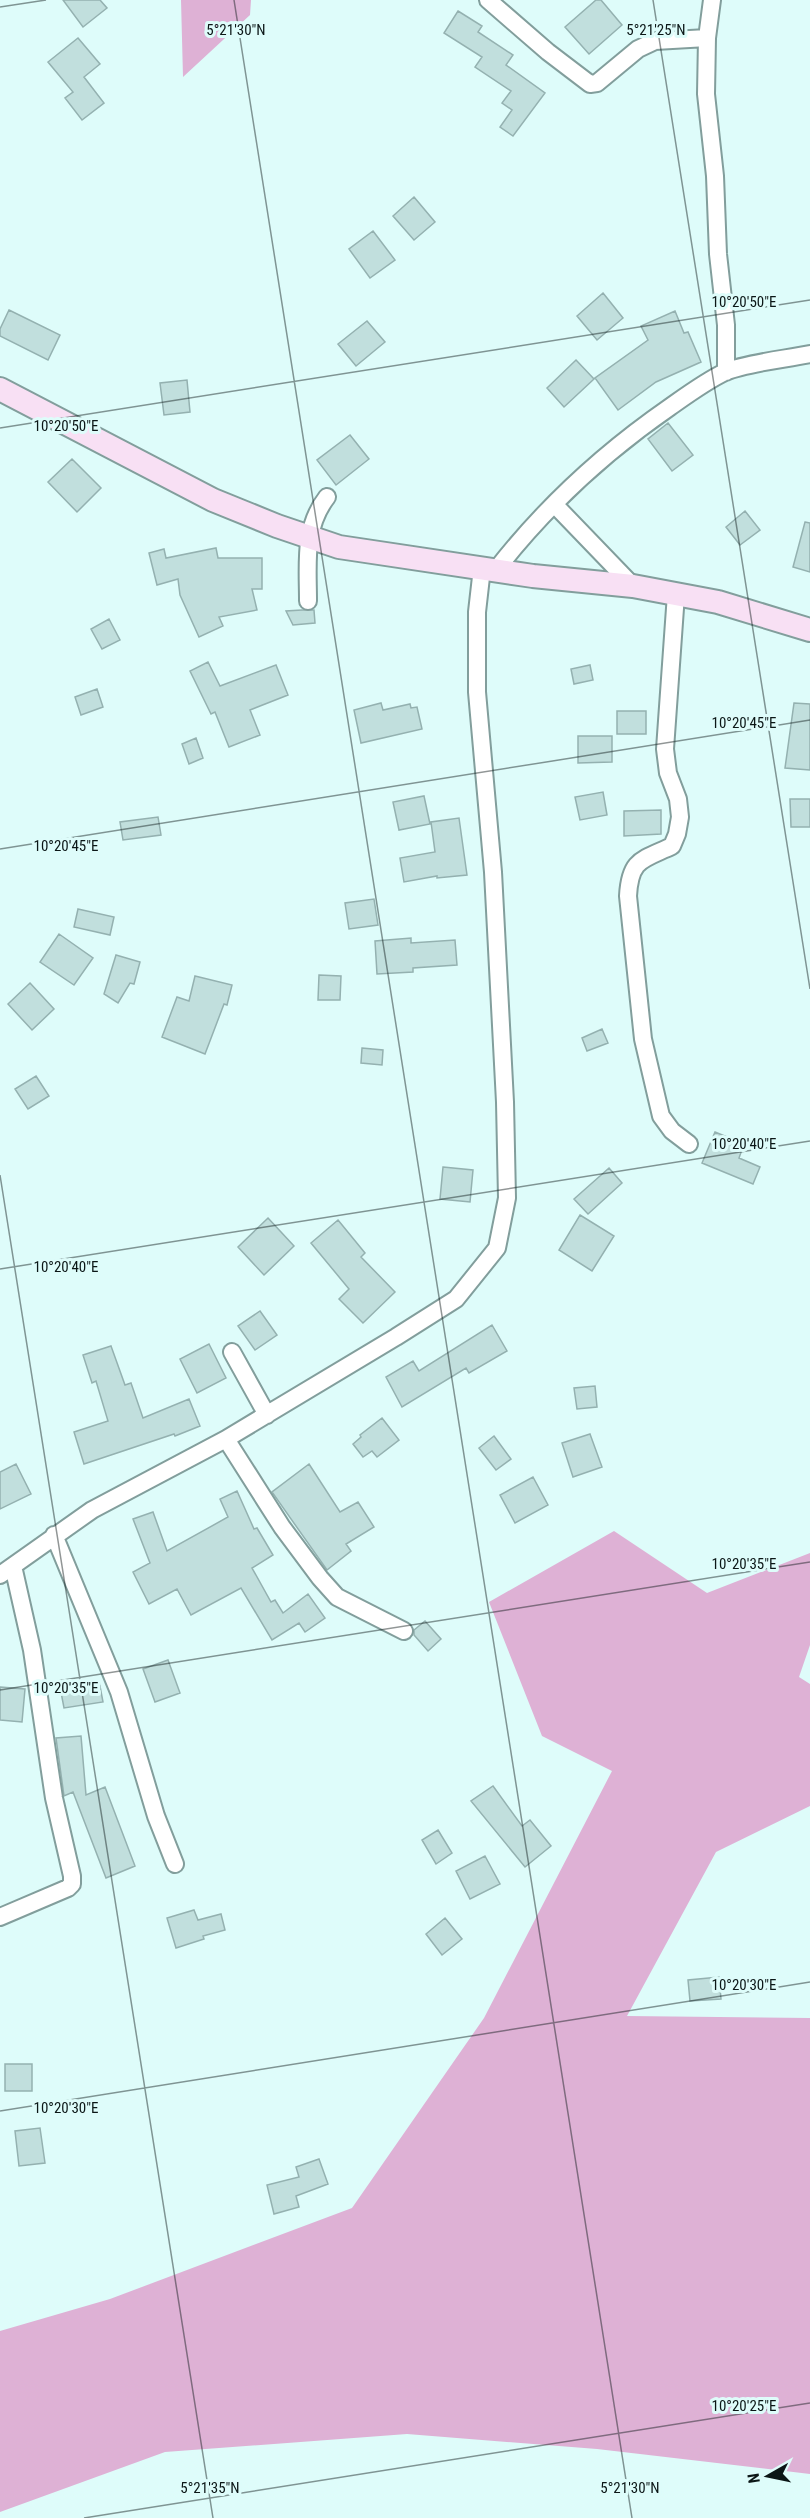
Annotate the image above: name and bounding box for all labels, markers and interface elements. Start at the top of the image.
text: 5°21'30"N [206,21,266,39]
text: 5°21'25"N [626,21,686,39]
text: 10°20'50"E [712,293,776,311]
text: 10°20'50"E [34,417,98,435]
text: 10°20'45"E [712,714,776,732]
text: 10°20'45"E [34,837,98,855]
text: 10°20'40"E [712,1135,776,1153]
text: 10°20'40"E [34,1258,98,1276]
text: 10°20'35"E [712,1555,776,1573]
text: 10°20'35"E [34,1679,98,1697]
text: 10°20'30"E [712,1976,776,1994]
text: 10°20'30"E [34,2099,98,2117]
text: 10°20'25"E [712,2397,776,2415]
north arrow [738,2446,798,2506]
text: N [744,2472,764,2485]
text: 5°21'35"N [180,2479,240,2497]
text: 5°21'30"N [600,2479,660,2497]

